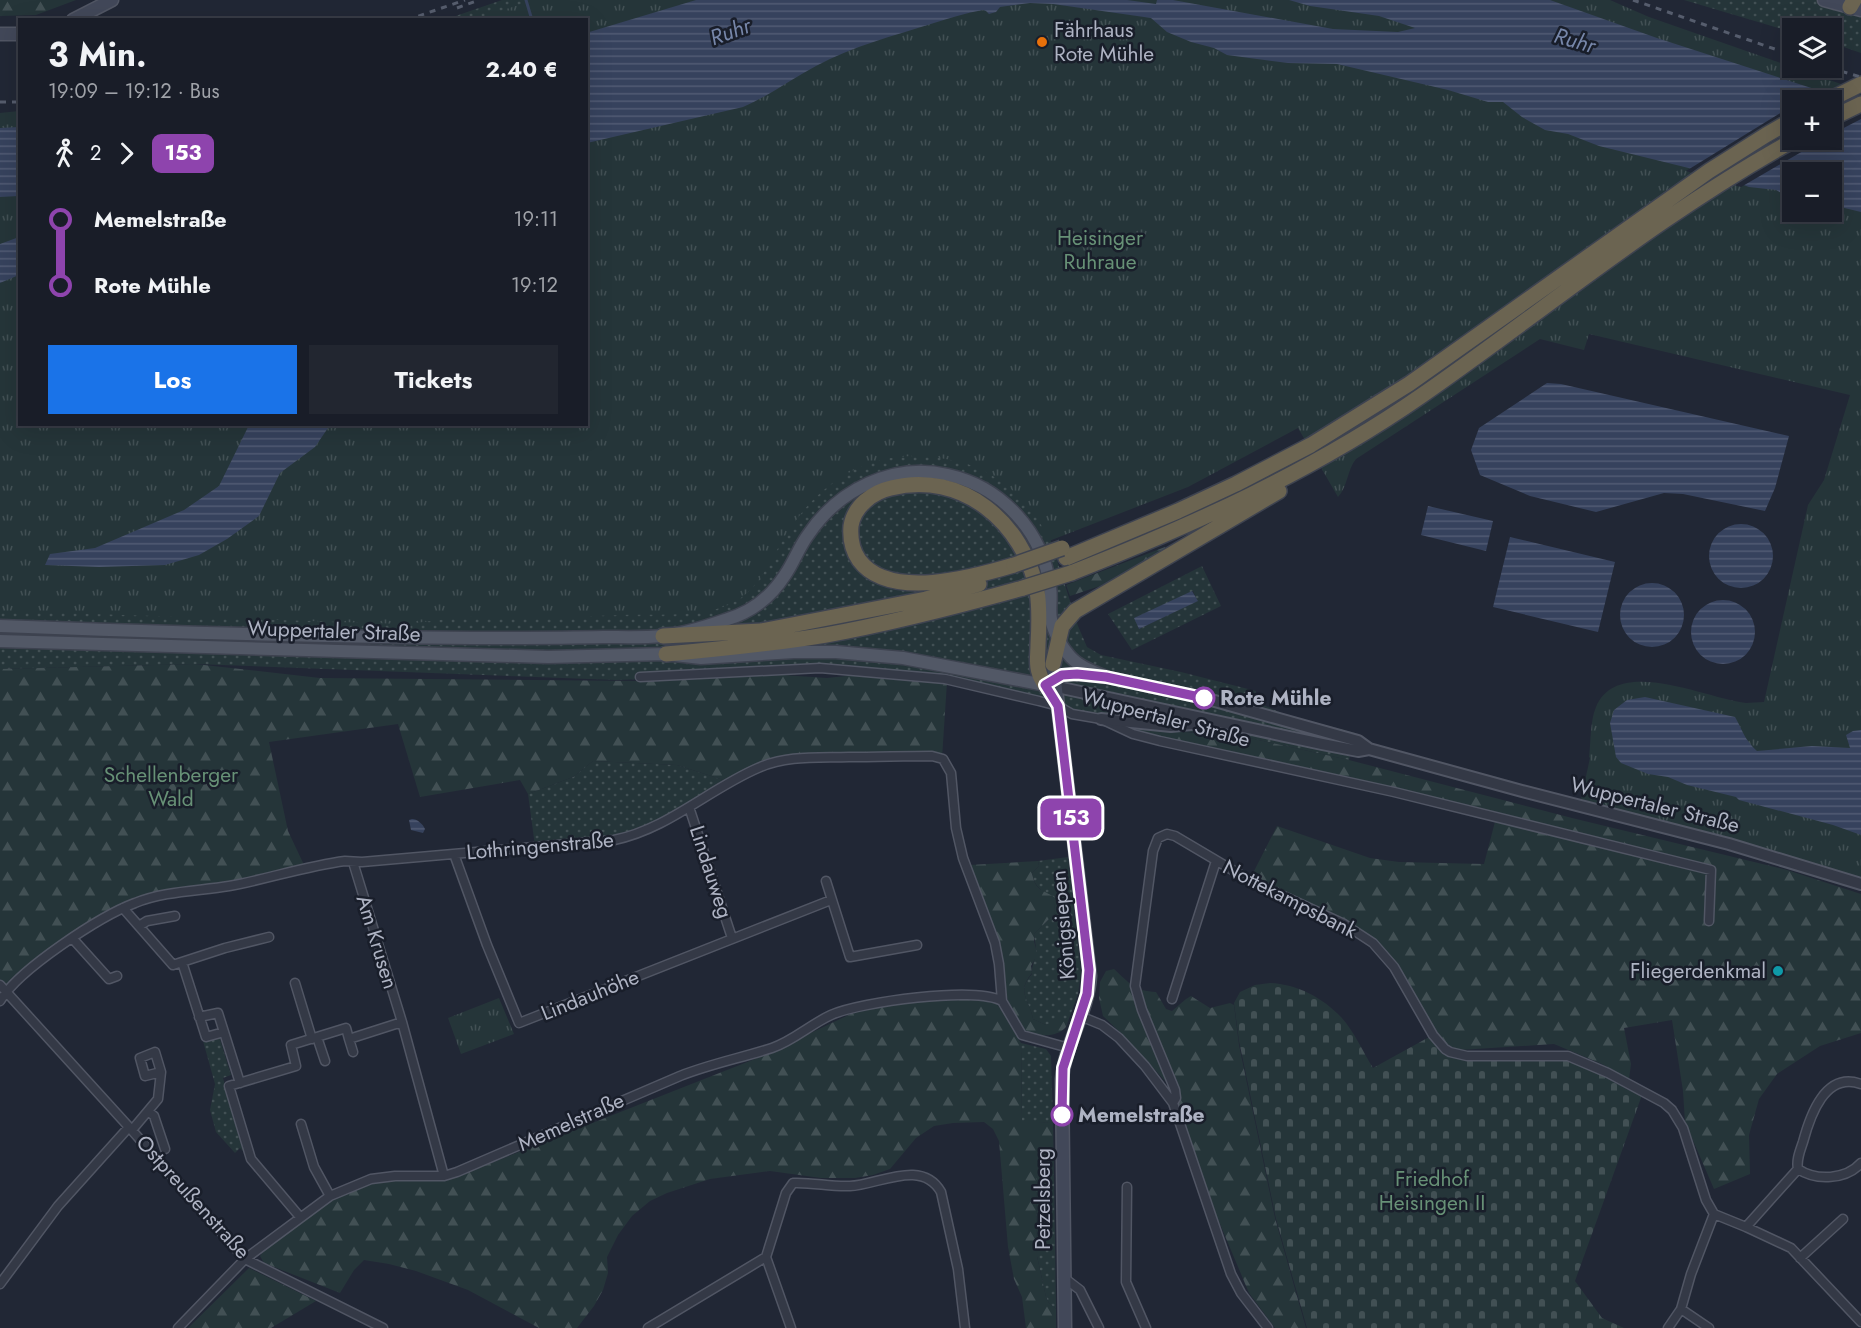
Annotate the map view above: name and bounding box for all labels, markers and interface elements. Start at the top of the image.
water label: Ruhr [705,8,757,53]
place label: Fährhaus Rote Mühle [1054,15,1154,69]
map controls [1782,18,1842,222]
button: layers [1782,18,1842,78]
water label: Ruhr [1551,19,1601,62]
text: 3 Min. [48,31,147,78]
marker: Fährhaus Rote Mühle [1035,35,1049,49]
text: 2.40 € [486,53,558,85]
text: 19:09 – 19:12 · Bus [48,77,219,106]
button: + [1782,90,1842,150]
icon: walk [48,137,81,170]
icon: forward [110,137,143,170]
text: 153 [164,138,202,168]
text: 2 [90,139,101,168]
button: − [1782,162,1842,222]
text: Memelstraße [94,203,227,235]
text: 19:11 [513,205,558,234]
park label: Heisinger Ruhraue [1057,223,1144,277]
text: Rote Mühle [94,269,211,301]
text: 19:12 [511,271,558,300]
button: Los [48,345,297,414]
button: Tickets [309,345,558,414]
street label: Wuppertaler Straße [247,613,421,649]
street label: Wuppertaler Straße [1079,681,1254,755]
place label: Rote Mühle [1220,683,1331,713]
marker: Rote Mühle [1193,687,1215,709]
park label: Schellenberger Wald [104,760,239,814]
street label: Wuppertaler Straße [1567,770,1743,841]
line badge: 153 [1036,798,1106,838]
text: 153 [1052,803,1090,833]
street label: Lindauweg [682,822,740,922]
street label: Lothringenstraße [465,825,615,867]
street label: Nottekampsbank [1218,852,1363,946]
street label: Königsiepen [1043,869,1083,981]
street label: Am Krusen [348,891,406,993]
place label: Fliegerdenkmal [1630,956,1766,986]
street label: Lindauhöhe [536,962,644,1028]
marker: Fliegerdenkmal [1771,964,1785,978]
street label: Memelstraße [513,1085,629,1159]
place label: Memelstraße [1078,1100,1205,1130]
marker: Memelstraße [1051,1104,1073,1126]
street label: Ostpreußenstraße [129,1128,257,1266]
street label: Petzelsberg [1028,1148,1058,1250]
park label: Friedhof Heisingen II [1379,1164,1485,1218]

